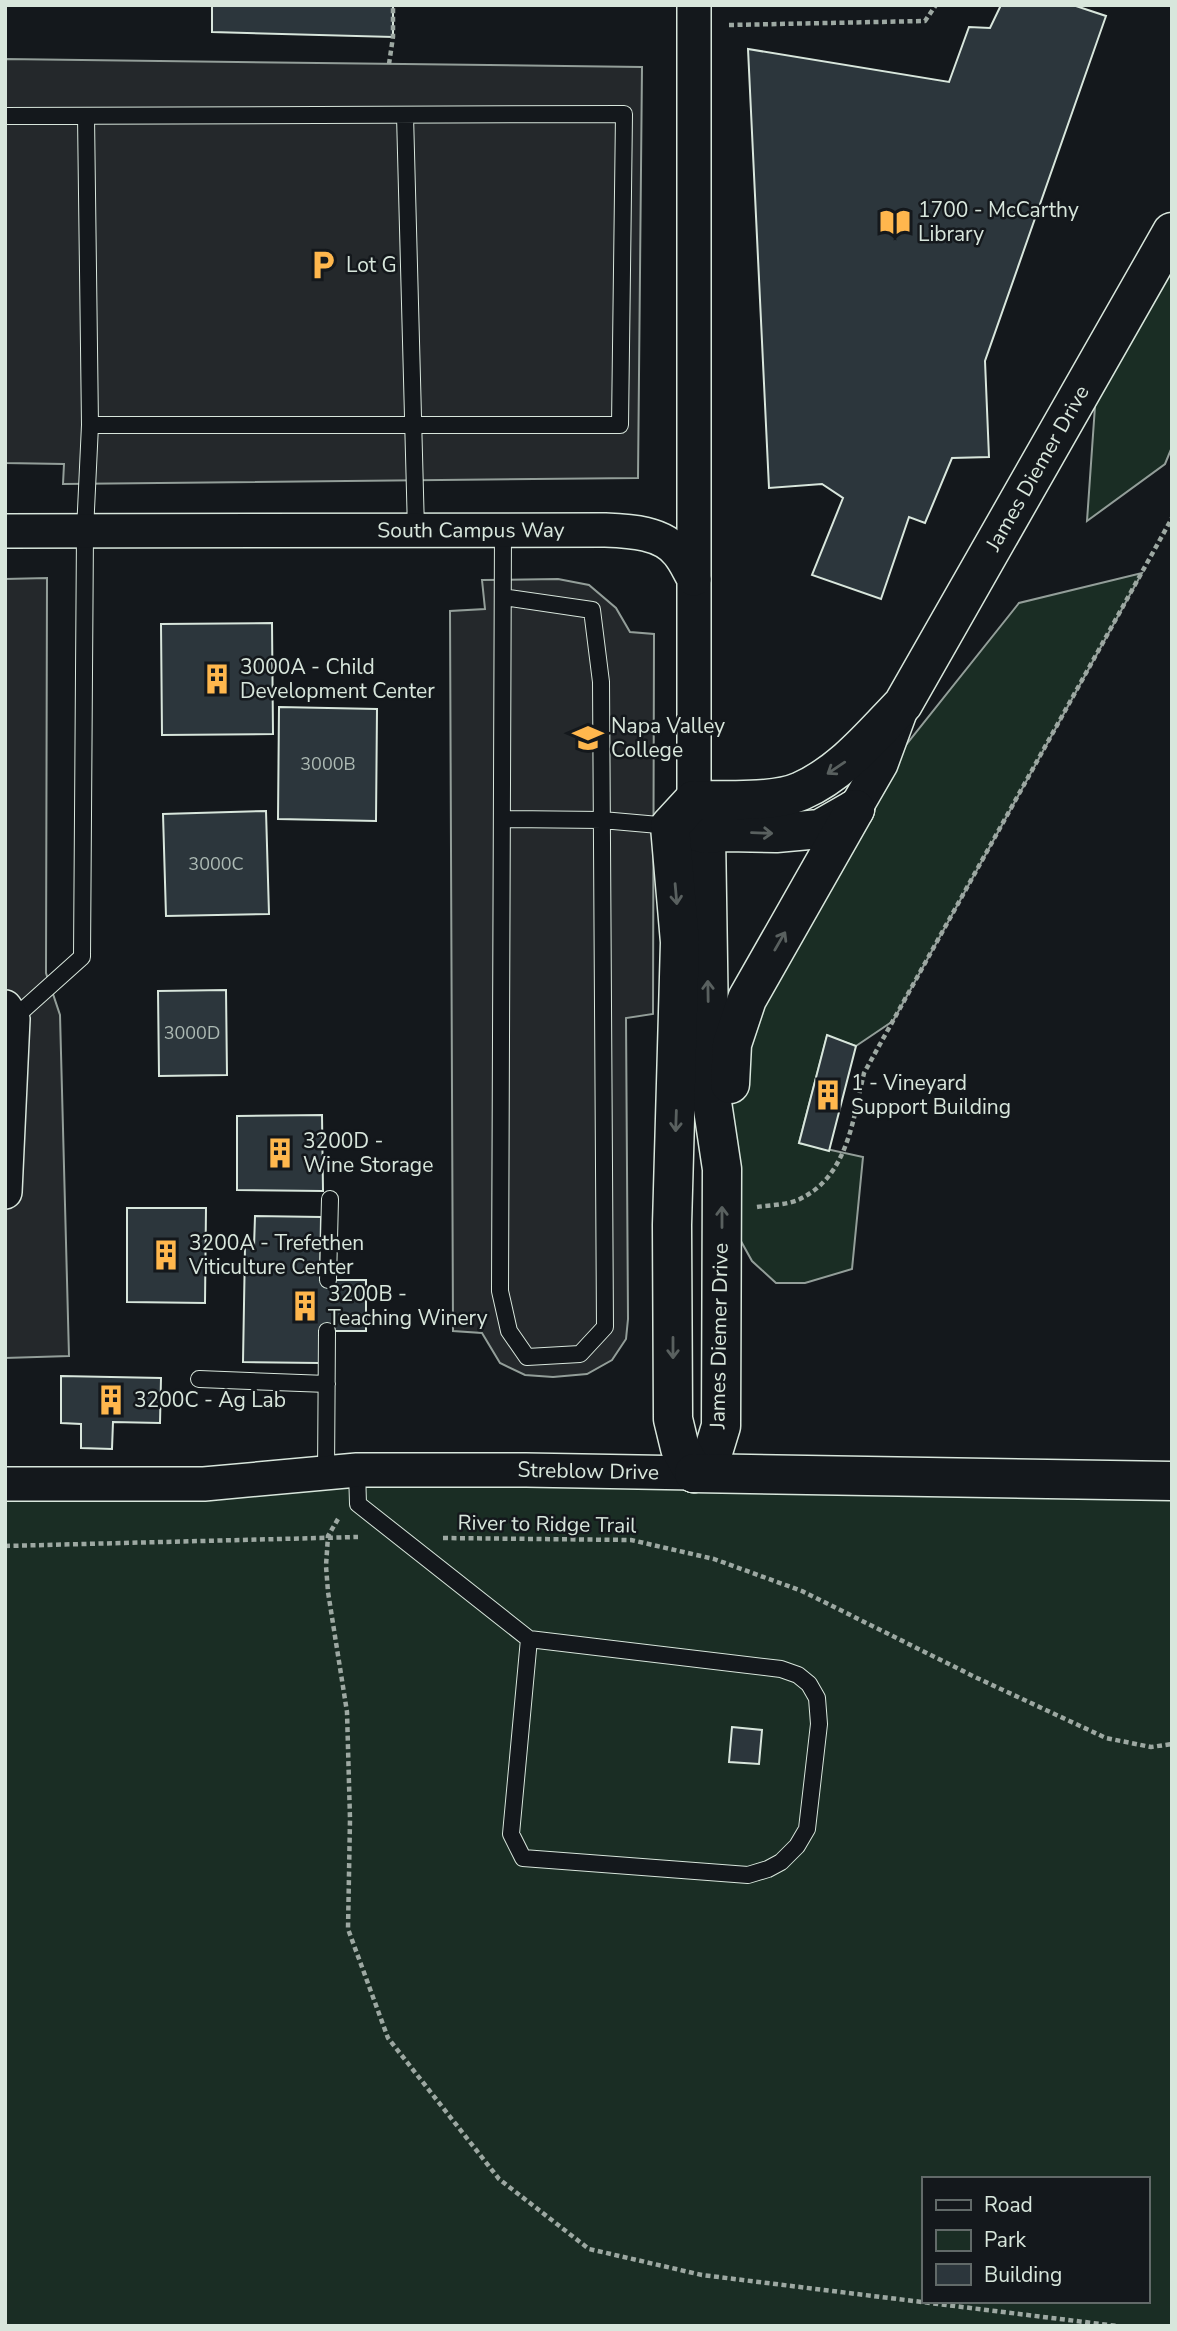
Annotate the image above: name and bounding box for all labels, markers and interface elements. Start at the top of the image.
place label: 1700 - McCarthy Library [918,196,1079,248]
library icon: 1700 - McCarthy Library [878,205,912,239]
parking icon: Lot G [306,248,340,282]
place label: Lot G [346,251,397,279]
street label: James Diemer Drive [979,380,1096,557]
street label: South Campus Way [377,516,565,544]
place label: 3000A - Child Development Center [240,653,435,705]
building icon: 3000A - Child Development Center [200,662,234,696]
place label: Napa Valley College [611,712,725,764]
school or university icon: Napa Valley College [571,721,605,755]
house number: 3000B [300,752,356,776]
one-way arrow [827,762,847,776]
one-way arrow [750,826,773,840]
house number: 3000C [188,852,244,876]
one-way arrow [670,882,683,904]
one-way arrow [773,932,787,952]
one-way arrow [701,979,715,1002]
house number: 3000D [164,1021,220,1045]
place label: 1 - Vineyard Support Building [851,1069,1011,1121]
building icon: 1 - Vineyard Support Building [811,1078,845,1112]
one-way arrow [669,1109,682,1132]
place label: 3200D - Wine Storage [303,1127,433,1179]
building icon: 3200D - Wine Storage [263,1136,297,1170]
one-way arrow [715,1206,729,1229]
place label: 3200A - Trefethen Viticulture Center [188,1229,364,1281]
building icon: 3200A - Trefethen Viticulture Center [149,1238,183,1272]
street label: James Diemer Drive [703,1243,735,1430]
place label: 3200B - Teaching Winery [328,1280,488,1332]
building icon: 3200B - Teaching Winery [288,1289,322,1323]
one-way arrow [666,1337,680,1360]
building icon: 3200C - Ag Lab [94,1383,128,1417]
place label: 3200C - Ag Lab [134,1386,286,1414]
street label: Streblow Drive [518,1456,659,1486]
street label: River to Ridge Trail [457,1508,637,1540]
legend [922,2177,1149,2303]
text: Road [984,2191,1033,2219]
text: Park [984,2226,1026,2254]
text: Building [984,2261,1062,2289]

